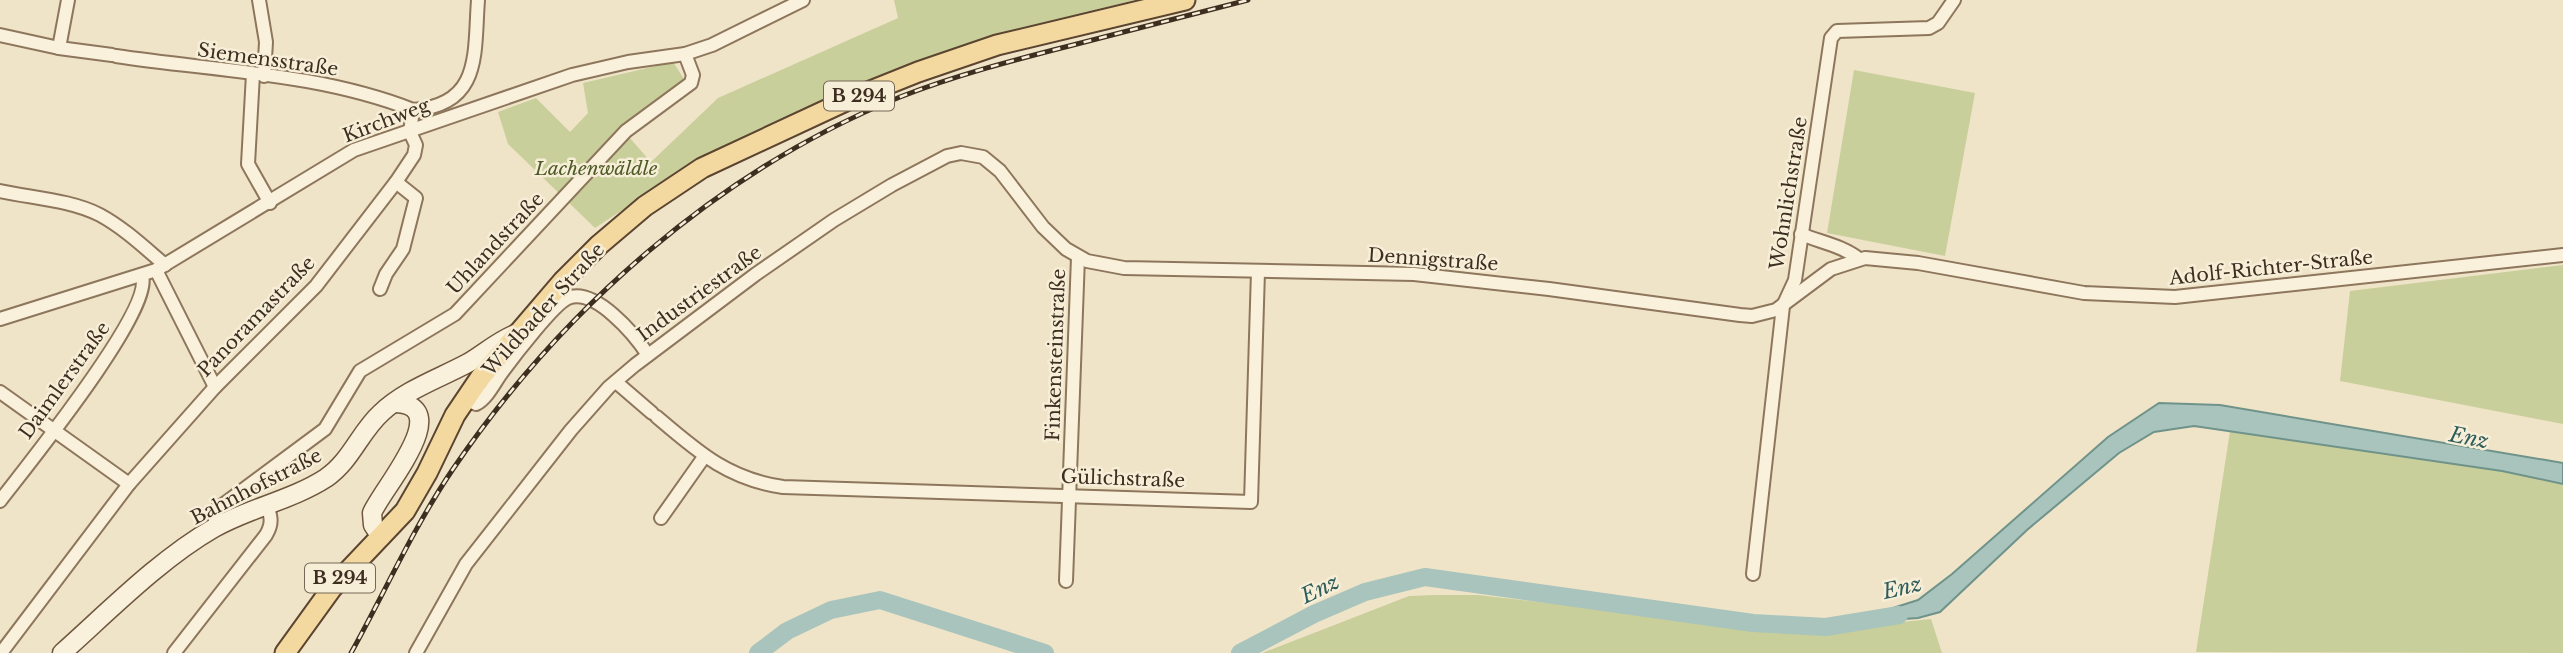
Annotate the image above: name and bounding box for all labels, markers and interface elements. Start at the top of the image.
street label: Siemensstraße [196,38,340,81]
road number: B 294 [824,82,894,110]
street label: Kirchweg [340,93,433,148]
street label: Wohnlichstraße [1765,115,1812,272]
park label: Lachenwäldle [534,157,658,180]
street label: Uhlandstraße [442,187,549,299]
street label: Wildbader Straße [477,238,609,381]
street label: Industriestraße [633,241,766,346]
street label: Dennigstraße [1367,243,1499,276]
street label: Adolf-Richter-Straße [2167,245,2374,290]
street label: Panoramastraße [193,251,320,381]
street label: Finkensteinstraße [1041,268,1070,442]
street label: Daimlerstraße [14,317,115,443]
water label: Enz [2446,421,2491,455]
street label: Bahnhofstraße [187,444,326,529]
street label: Gülichstraße [1060,465,1186,492]
road number: B 294 [305,564,375,592]
water label: Enz [1296,569,1343,610]
water label: Enz [1879,571,1924,605]

